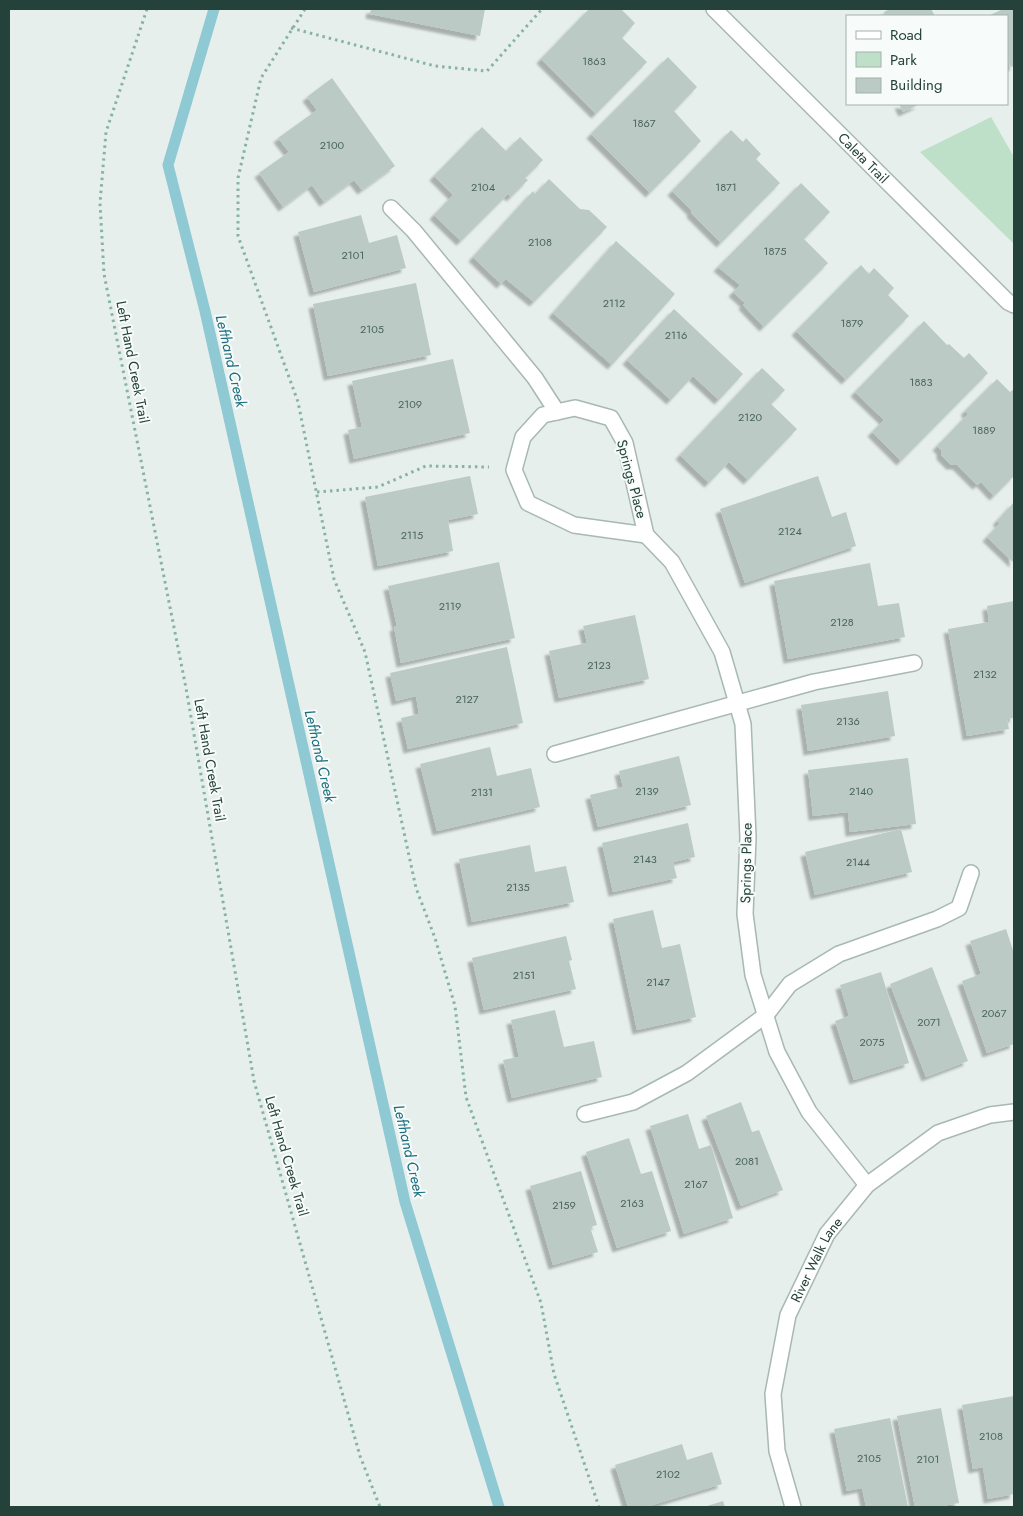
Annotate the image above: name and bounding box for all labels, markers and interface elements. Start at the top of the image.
legend [846,15,1008,105]
text: Road [890,24,922,46]
text: Park [890,49,917,71]
house number: 1863 [582,53,606,69]
text: Building [890,74,942,96]
house number: 1867 [632,115,656,131]
street label: Caleta Trail [833,128,893,188]
house number: 2100 [320,137,345,153]
house number: 2104 [471,179,496,195]
house number: 1871 [715,179,737,195]
house number: 2108 [528,234,552,250]
house number: 1875 [764,243,786,259]
house number: 2101 [342,247,364,263]
house number: 2112 [603,295,625,311]
street label: Left Hand Creek Trail [111,299,155,425]
water label: Lefthand Creek [210,313,252,410]
house number: 1879 [841,315,863,331]
house number: 2105 [360,321,384,337]
house number: 2116 [665,327,687,343]
house number: 1883 [910,374,932,390]
house number: 2109 [398,396,422,412]
house number: 2120 [738,409,762,425]
house number: 1889 [972,422,996,438]
street label: Springs Place [612,437,652,521]
house number: 2124 [778,523,803,539]
house number: 2115 [401,527,423,543]
house number: 2119 [439,598,461,614]
house number: 2128 [830,614,854,630]
house number: 2123 [587,657,611,673]
house number: 2132 [973,666,997,682]
house number: 2127 [455,691,479,707]
street label: Left Hand Creek Trail [189,697,231,823]
water label: Lefthand Creek [299,708,341,805]
house number: 2136 [836,713,860,729]
house number: 2139 [635,783,659,799]
house number: 2140 [849,783,874,799]
house number: 2131 [471,784,493,800]
street label: Springs Place [735,822,757,904]
house number: 2143 [633,851,657,867]
house number: 2144 [846,854,871,870]
house number: 2135 [506,879,530,895]
house number: 2151 [513,967,535,983]
house number: 2147 [646,974,670,990]
house number: 2067 [982,1005,1007,1021]
house number: 2071 [917,1014,941,1030]
house number: 2075 [860,1034,884,1050]
street label: Left Hand Creek Trail [260,1094,314,1218]
water label: Lefthand Creek [388,1103,430,1200]
house number: 2081 [735,1153,759,1169]
house number: 2167 [684,1176,708,1192]
house number: 2163 [620,1195,644,1211]
house number: 2159 [552,1197,576,1213]
street label: River Walk Lane [786,1213,847,1306]
house number: 2108 [979,1428,1003,1444]
house number: 2105 [857,1450,881,1466]
house number: 2101 [917,1451,939,1467]
house number: 2102 [656,1466,680,1482]

